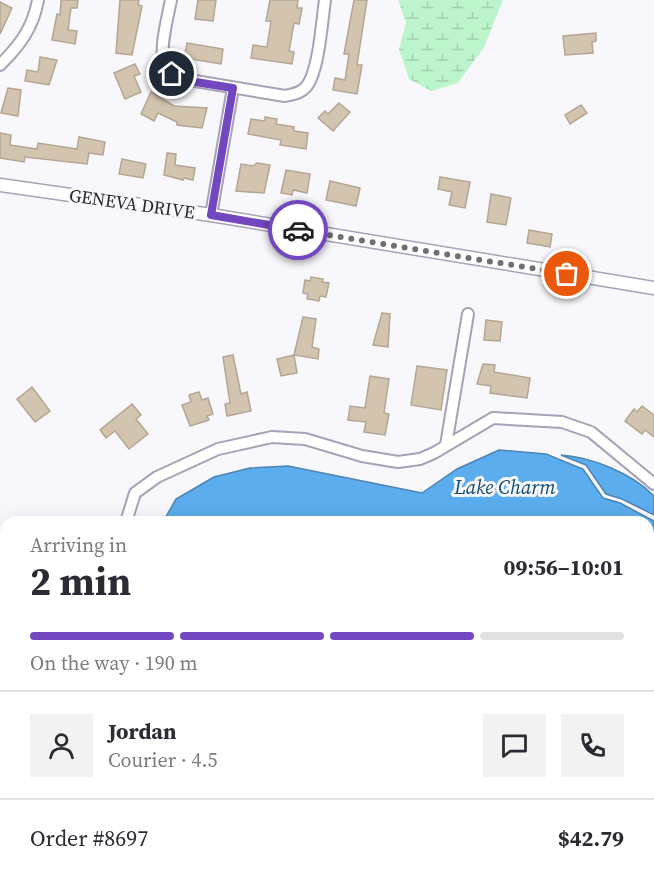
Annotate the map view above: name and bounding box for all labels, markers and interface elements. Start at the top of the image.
pin [146,48,197,99]
icon: home [155,57,188,90]
street label: GENEVA DRIVE [68,182,196,225]
courier [268,200,328,260]
icon: car [282,214,315,247]
pin [541,248,592,299]
icon: bag [550,257,583,290]
water label: Lake Charm [453,473,556,501]
text: Arriving in [30,531,127,559]
text: 09:56–10:01 [504,552,624,582]
text: 2 min [30,555,131,608]
text: On the way · 190 m [30,649,197,677]
button: person [30,714,93,777]
button: chat [483,714,546,777]
button: phone [561,714,624,777]
text: Jordan [108,716,176,746]
text: Courier · 4.5 [108,746,217,774]
text: Order #8697 [30,823,148,853]
text: $42.79 [558,823,624,853]

